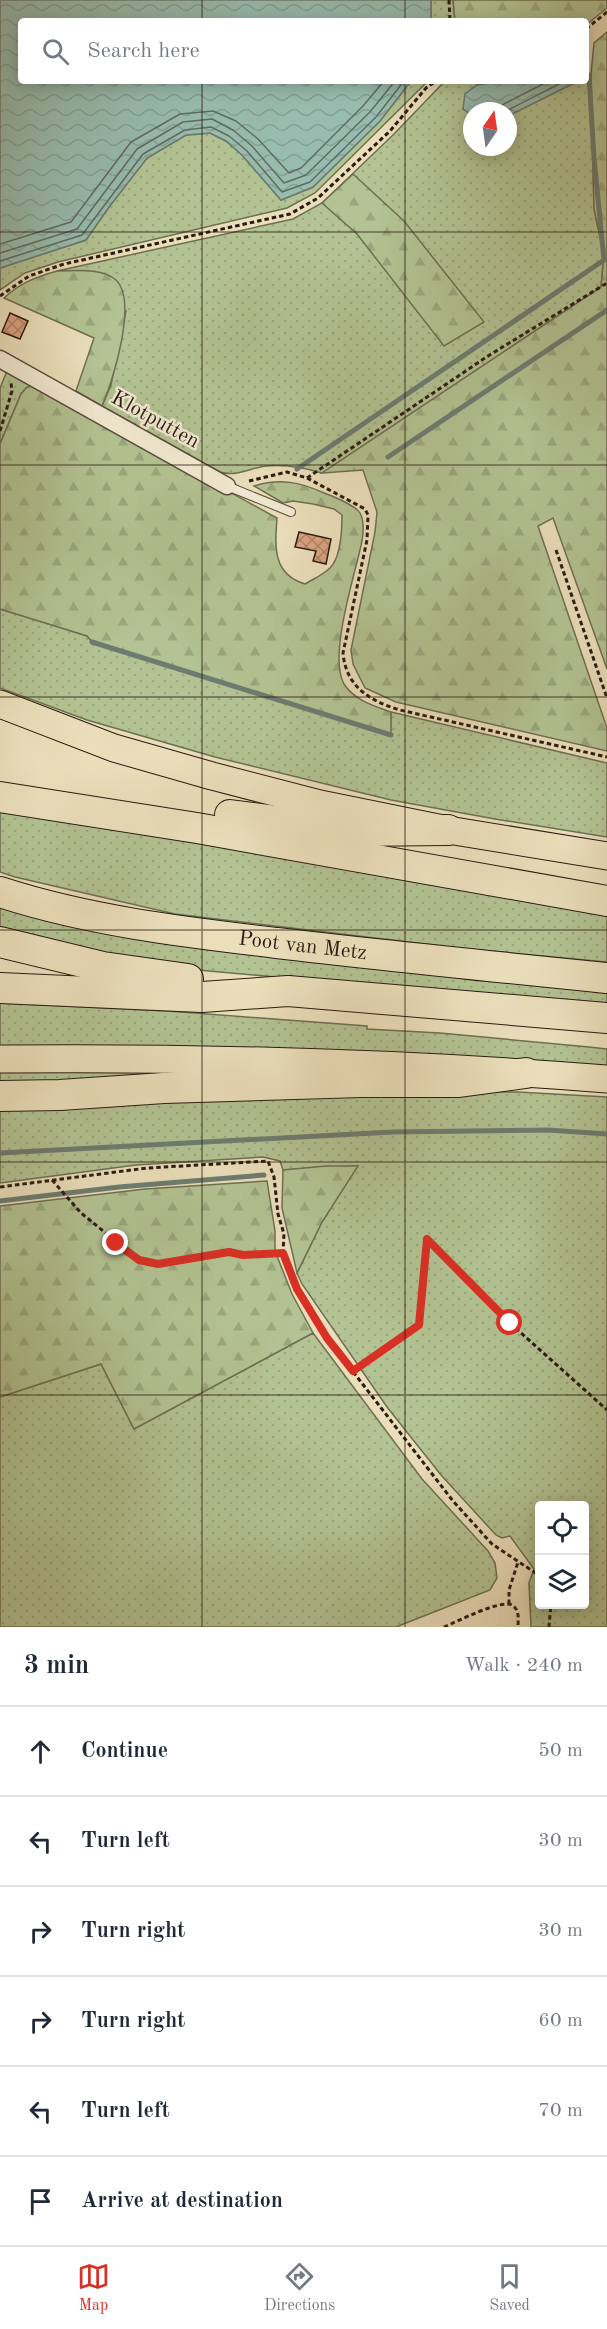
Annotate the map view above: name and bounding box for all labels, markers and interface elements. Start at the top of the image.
search box [18,18,589,84]
icon: search [39,35,72,68]
text: Search here [87,40,200,62]
north arrow [463,102,517,156]
street label: Klotputten [107,387,203,453]
street label: Poot van Metz [237,928,368,964]
route end [102,1229,128,1255]
route start [496,1309,522,1335]
map controls [535,1501,589,1609]
button: locate [535,1501,589,1555]
button: layers [535,1555,589,1609]
text: 3 min [24,1653,89,1679]
text: Walk · 240 m [464,1656,583,1676]
icon: ahead [24,1735,57,1768]
text: Continue [81,1740,168,1762]
text: 50 m [538,1741,583,1761]
icon: left [24,1825,57,1858]
text: Turn left [81,1830,170,1852]
text: 30 m [538,1831,583,1851]
icon: right [24,1915,57,1948]
text: Turn right [81,1920,185,1942]
text: 30 m [538,1921,583,1941]
icon: right [24,2005,57,2038]
text: Turn right [81,2010,185,2032]
text: 60 m [538,2011,583,2031]
icon: left [24,2095,57,2128]
text: Turn left [81,2100,170,2122]
text: 70 m [538,2101,583,2121]
icon: arrive [24,2185,57,2218]
text: Arrive at destination [81,2190,283,2212]
tab: Map [77,2260,110,2316]
tab: Directions [264,2260,335,2316]
tab: Saved [489,2260,530,2316]

